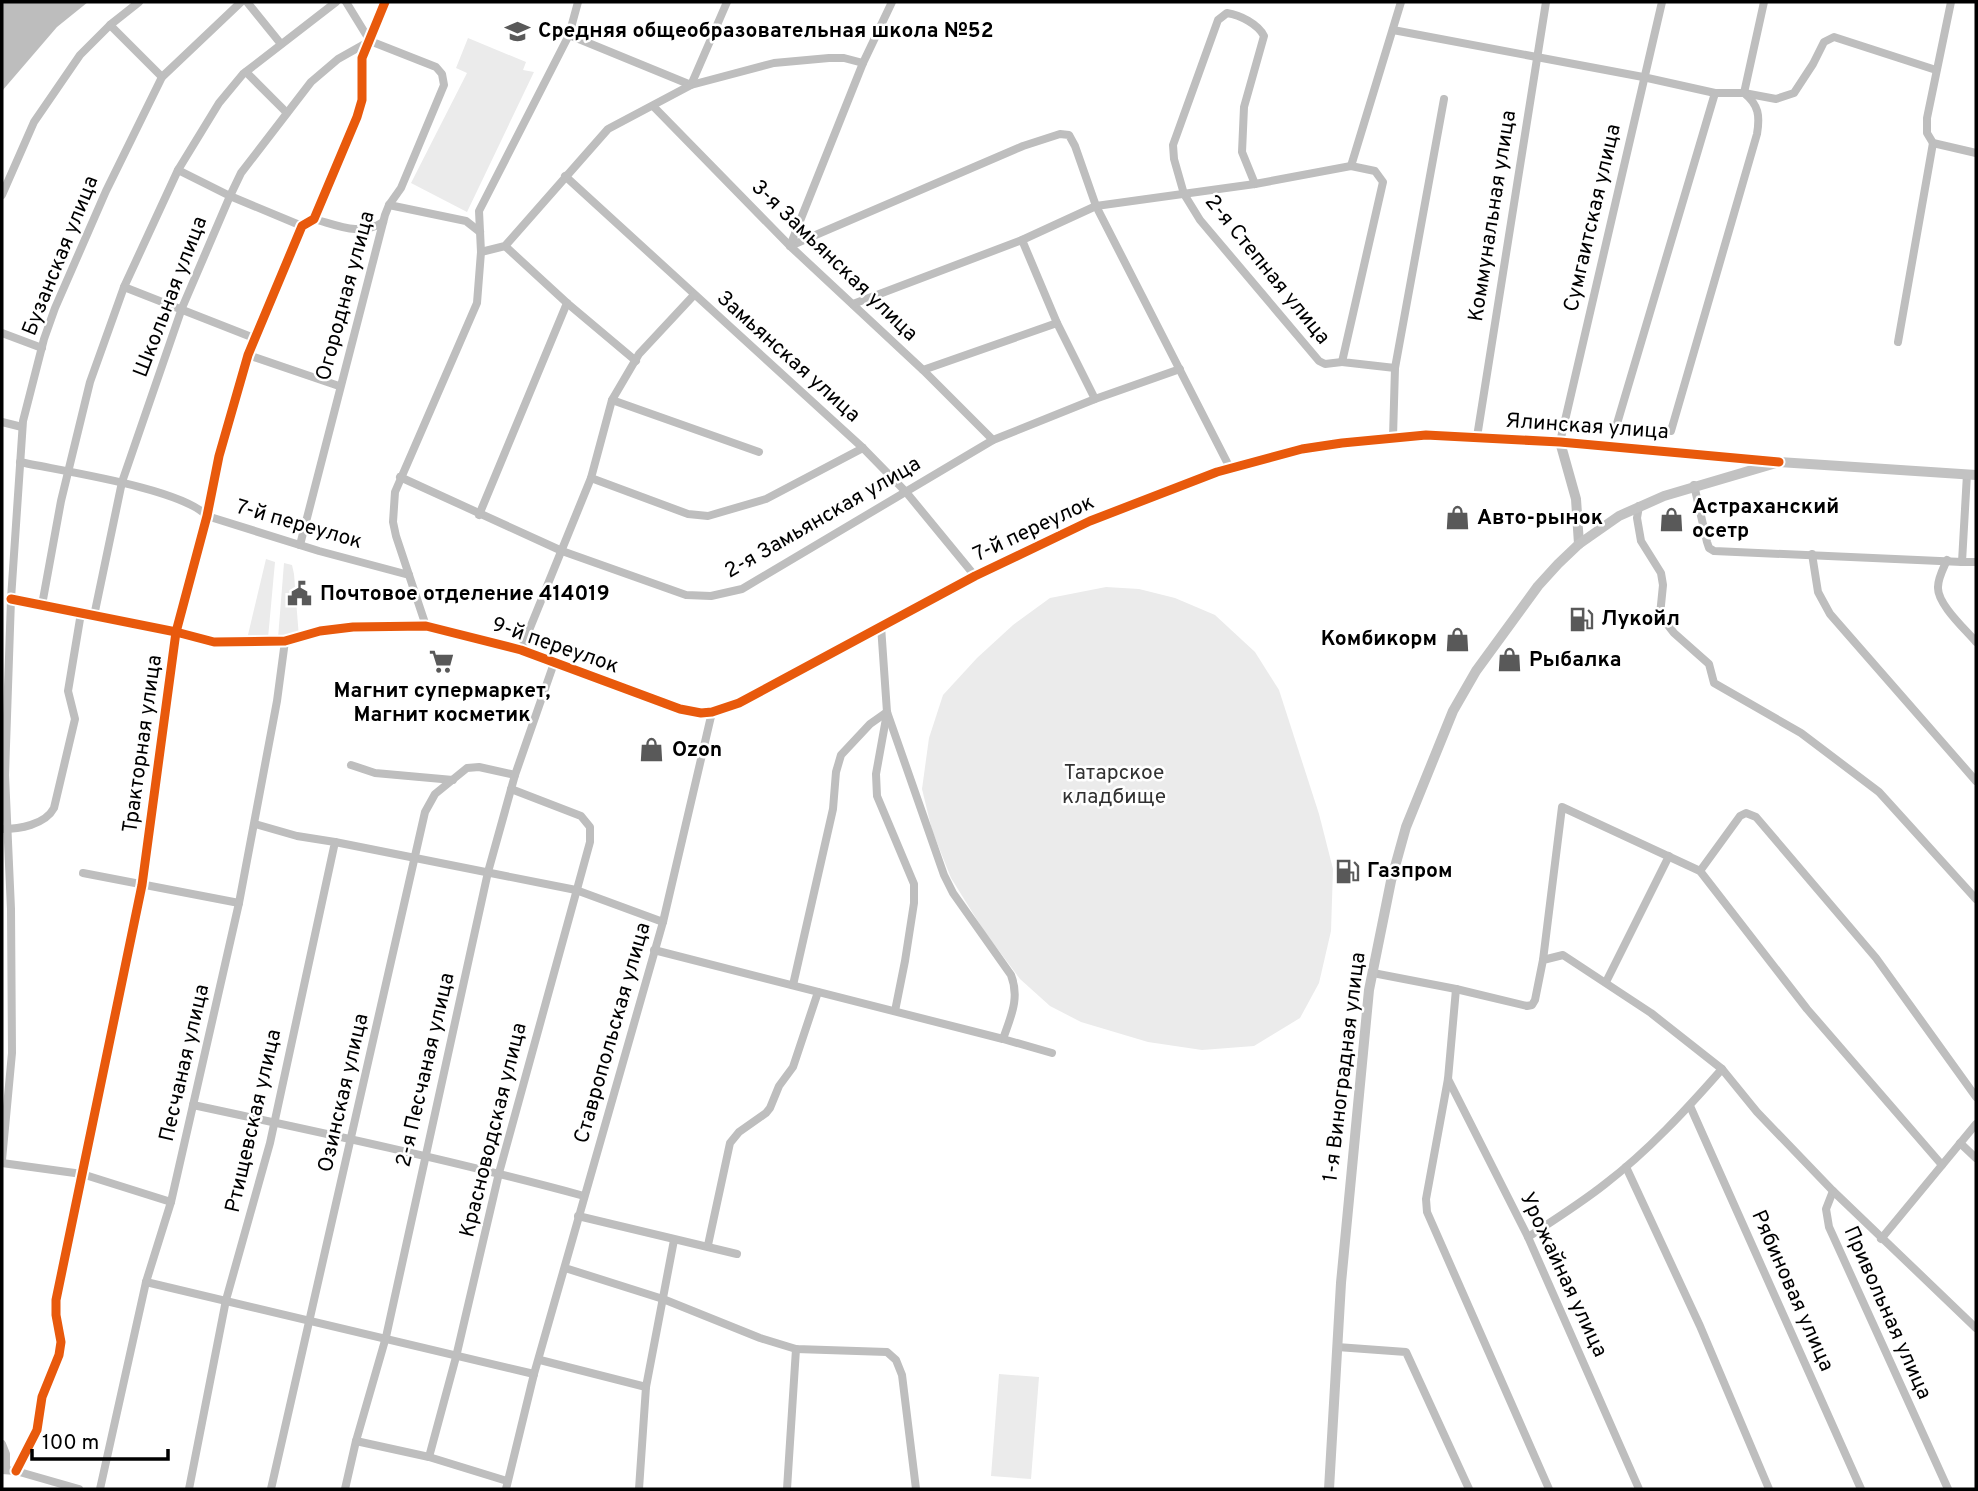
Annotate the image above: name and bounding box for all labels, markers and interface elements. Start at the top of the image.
school or university icon: Средняя общеобразовательная школа №52 [504,17,532,45]
place label: Средняя общеобразовательная школа №52 [538,18,994,45]
street label: Коммунальная улица [1463,108,1523,324]
street label: Сумгаитская улица [1558,121,1628,315]
street label: Бузанская улица [17,172,105,340]
street label: 3-я Замьянская улица [745,174,923,348]
street label: 2-я Степная улица [1198,190,1336,350]
street label: Огородная улица [310,208,382,384]
street label: Школьная улица [128,213,214,381]
street label: Замьянская улица [710,285,866,429]
street label: Ялинская улица [1504,408,1670,446]
street label: 2-я Замьянская улица [720,451,926,585]
street label: 7-й переулок [969,489,1099,569]
street label: 7-й переулок [233,494,365,556]
place label: Астраханский осетр [1692,494,1839,545]
shop icon: Авто-рынок [1443,504,1471,532]
place label: Авто-рынок [1477,505,1603,532]
shop icon: Астраханский осетр [1658,505,1686,533]
public building icon: Почтовое отделение 414019 [286,580,314,608]
place label: Почтовое отделение 414019 [320,581,610,608]
fuel station icon: Лукойл [1567,605,1595,633]
place label: Лукойл [1601,606,1680,633]
street label: 9-й переулок [488,612,622,680]
shop icon: Комбикорм [1443,625,1471,653]
place label: Комбикорм [1321,626,1437,653]
shop icon: Рыбалка [1495,646,1523,674]
place label: Рыбалка [1529,647,1622,674]
supermarket icon: Магнит супермаркет, Магнит косметик [428,648,456,676]
street label: Тракторная улица [117,653,169,835]
place label: Магнит супермаркет, Магнит косметик [334,678,550,729]
shop icon: Ozon [638,736,666,764]
place label: Ozon [672,737,722,764]
park label: Татарское кладбище [1062,760,1166,811]
fuel station icon: Газпром [1333,857,1361,885]
place label: Газпром [1367,858,1453,885]
street label: Ставропольская улица [568,919,658,1147]
street label: 1-я Виноградная улица [1318,951,1372,1183]
street label: 2-я Песчаная улица [391,970,461,1170]
street label: Песчаная улица [154,982,216,1144]
street label: Озинская улица [313,1011,375,1175]
street label: Красноводская улица [454,1020,534,1240]
street label: Ртищевская улица [220,1027,288,1215]
street label: Урожайная улица [1513,1188,1613,1362]
street label: Рябиновая улица [1744,1206,1840,1376]
street label: Привольная улица [1837,1222,1937,1404]
scale bar [32,1418,168,1462]
text: 100 m [42,1430,99,1457]

